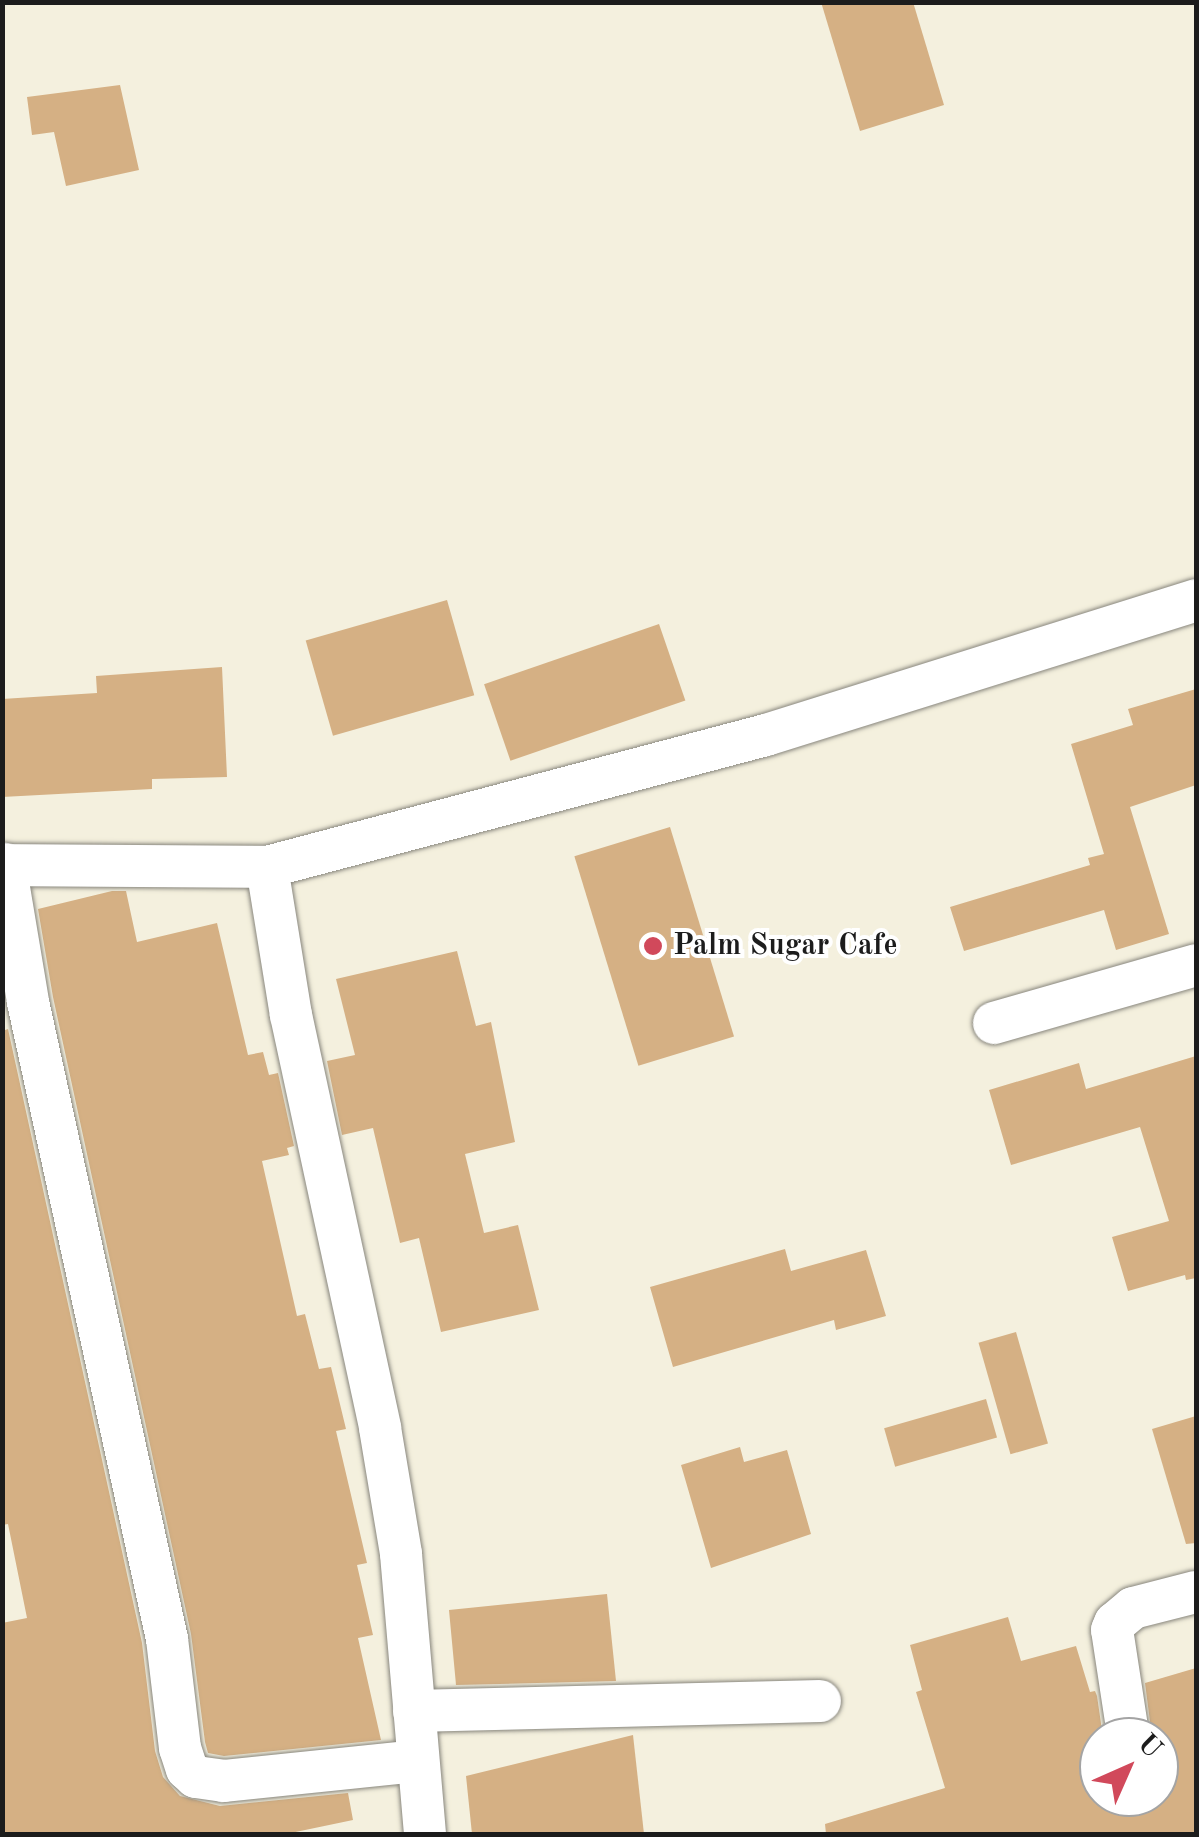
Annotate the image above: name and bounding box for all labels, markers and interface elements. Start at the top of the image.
place label: Palm Sugar Cafe [673,928,898,964]
marker: Palm Sugar Cafe [642,935,664,957]
north arrow [1079,1717,1179,1817]
text: U [1131,1729,1167,1765]

